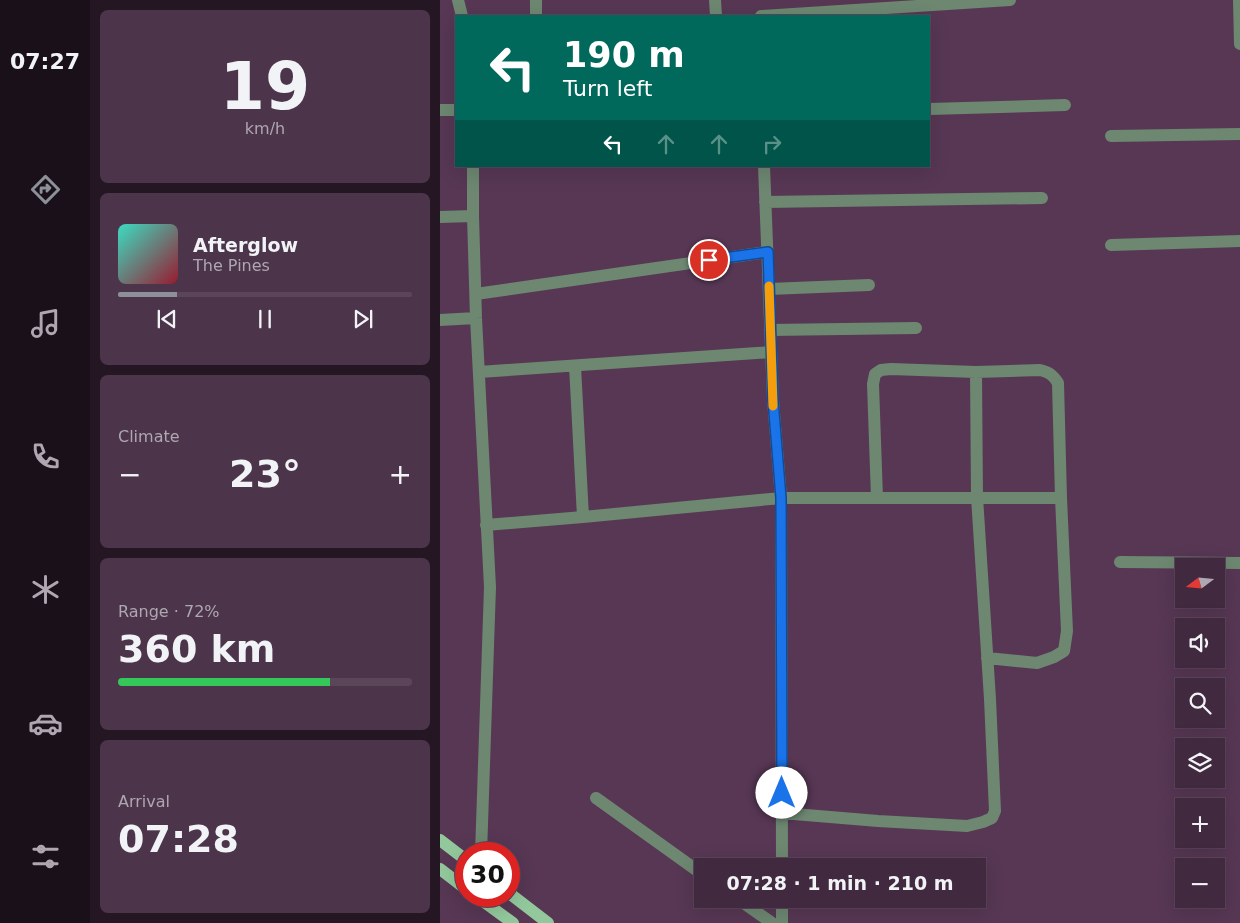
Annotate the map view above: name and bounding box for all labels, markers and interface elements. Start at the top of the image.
icon: left [480,35,545,100]
text: 190 m [563,35,685,75]
text: 07:27 [10,49,80,74]
text: 19 [220,49,310,124]
text: Turn left [563,76,652,101]
text: km/h [245,119,285,138]
icon: left [599,130,627,158]
icon: ahead [652,130,680,158]
icon: ahead [705,130,733,158]
icon: right [758,130,786,158]
icon: directions [28,172,63,207]
text: Afterglow [193,234,298,256]
pin [688,239,730,281]
icon: arrive [695,246,723,274]
text: The Pines [193,256,270,275]
icon: previous [153,305,181,333]
icon: pause [251,305,279,333]
icon: next [349,305,377,333]
icon: music [28,306,63,341]
text: Climate [118,427,180,446]
icon: phone [28,439,63,474]
text: 23° [229,452,301,496]
text: − [118,458,141,491]
text: + [389,458,412,491]
north arrow [1175,558,1225,608]
map controls [1175,558,1225,908]
icon: climate [28,572,63,607]
text: Range · 72% [118,602,220,621]
button: sound [1175,618,1225,668]
text: 360 km [118,627,275,671]
button: search [1175,678,1225,728]
icon: car [28,706,63,741]
button: layers [1175,738,1225,788]
position arrow [755,766,807,818]
text: Arrival [118,792,170,811]
button: + [1175,798,1225,848]
text: 07:28 [118,817,239,861]
icon: filters [28,839,63,874]
speed limit sign: 30 [455,842,520,907]
button: − [1175,858,1225,908]
text: 07:28 · 1 min · 210 m [726,872,954,894]

